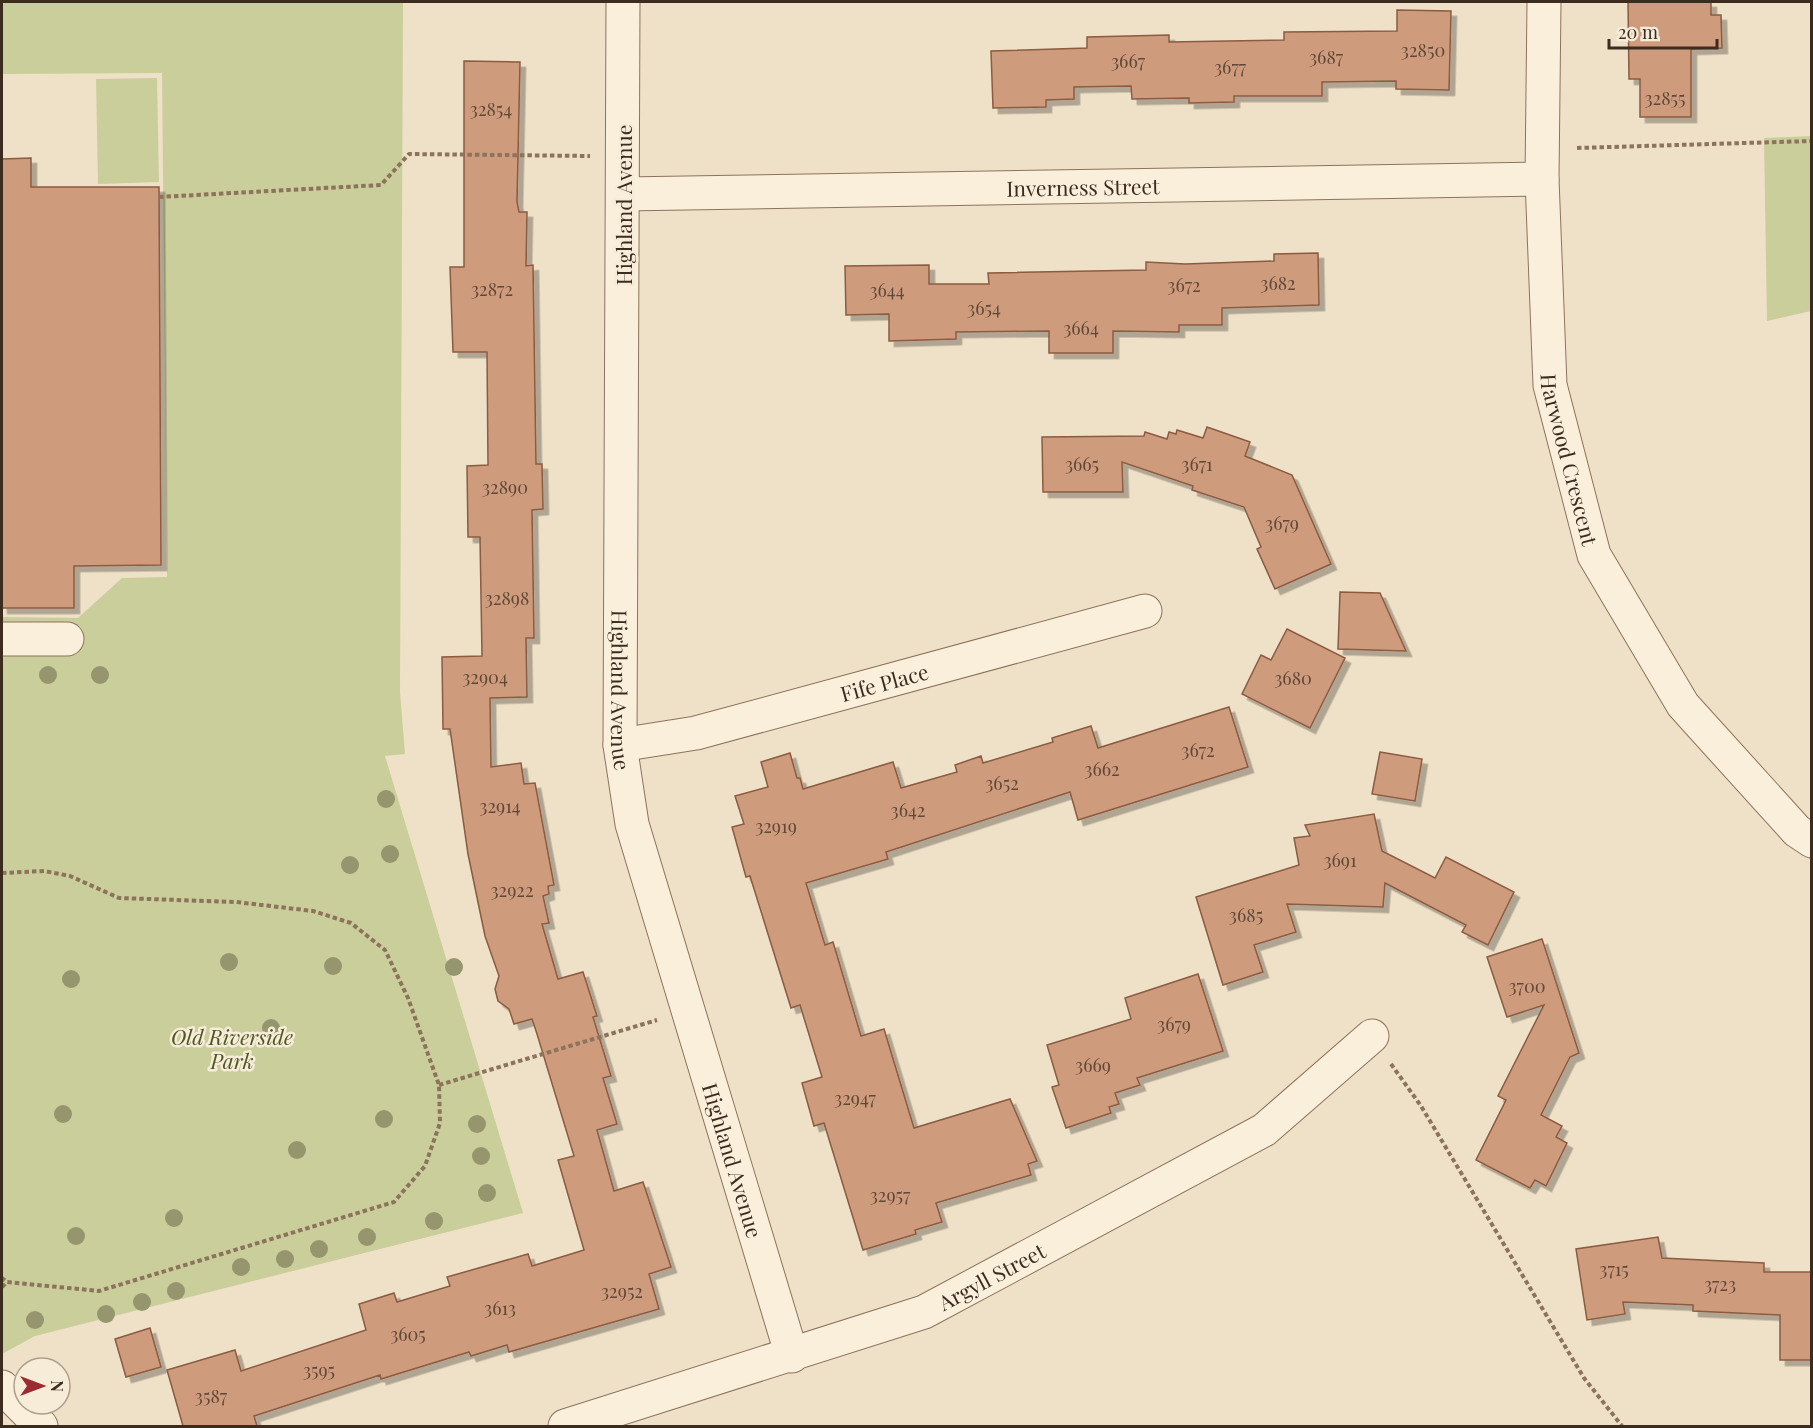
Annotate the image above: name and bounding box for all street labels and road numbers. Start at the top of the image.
street label: Highland Avenue [609,125,637,285]
street label: Inverness Street [1006,171,1160,202]
street label: Harwood Crescent [1536,373,1605,549]
street label: Highland Avenue [606,610,638,772]
street label: Fife Place [837,657,931,707]
street label: Highland Avenue [697,1079,770,1241]
street label: Argyll Street [932,1236,1050,1316]

